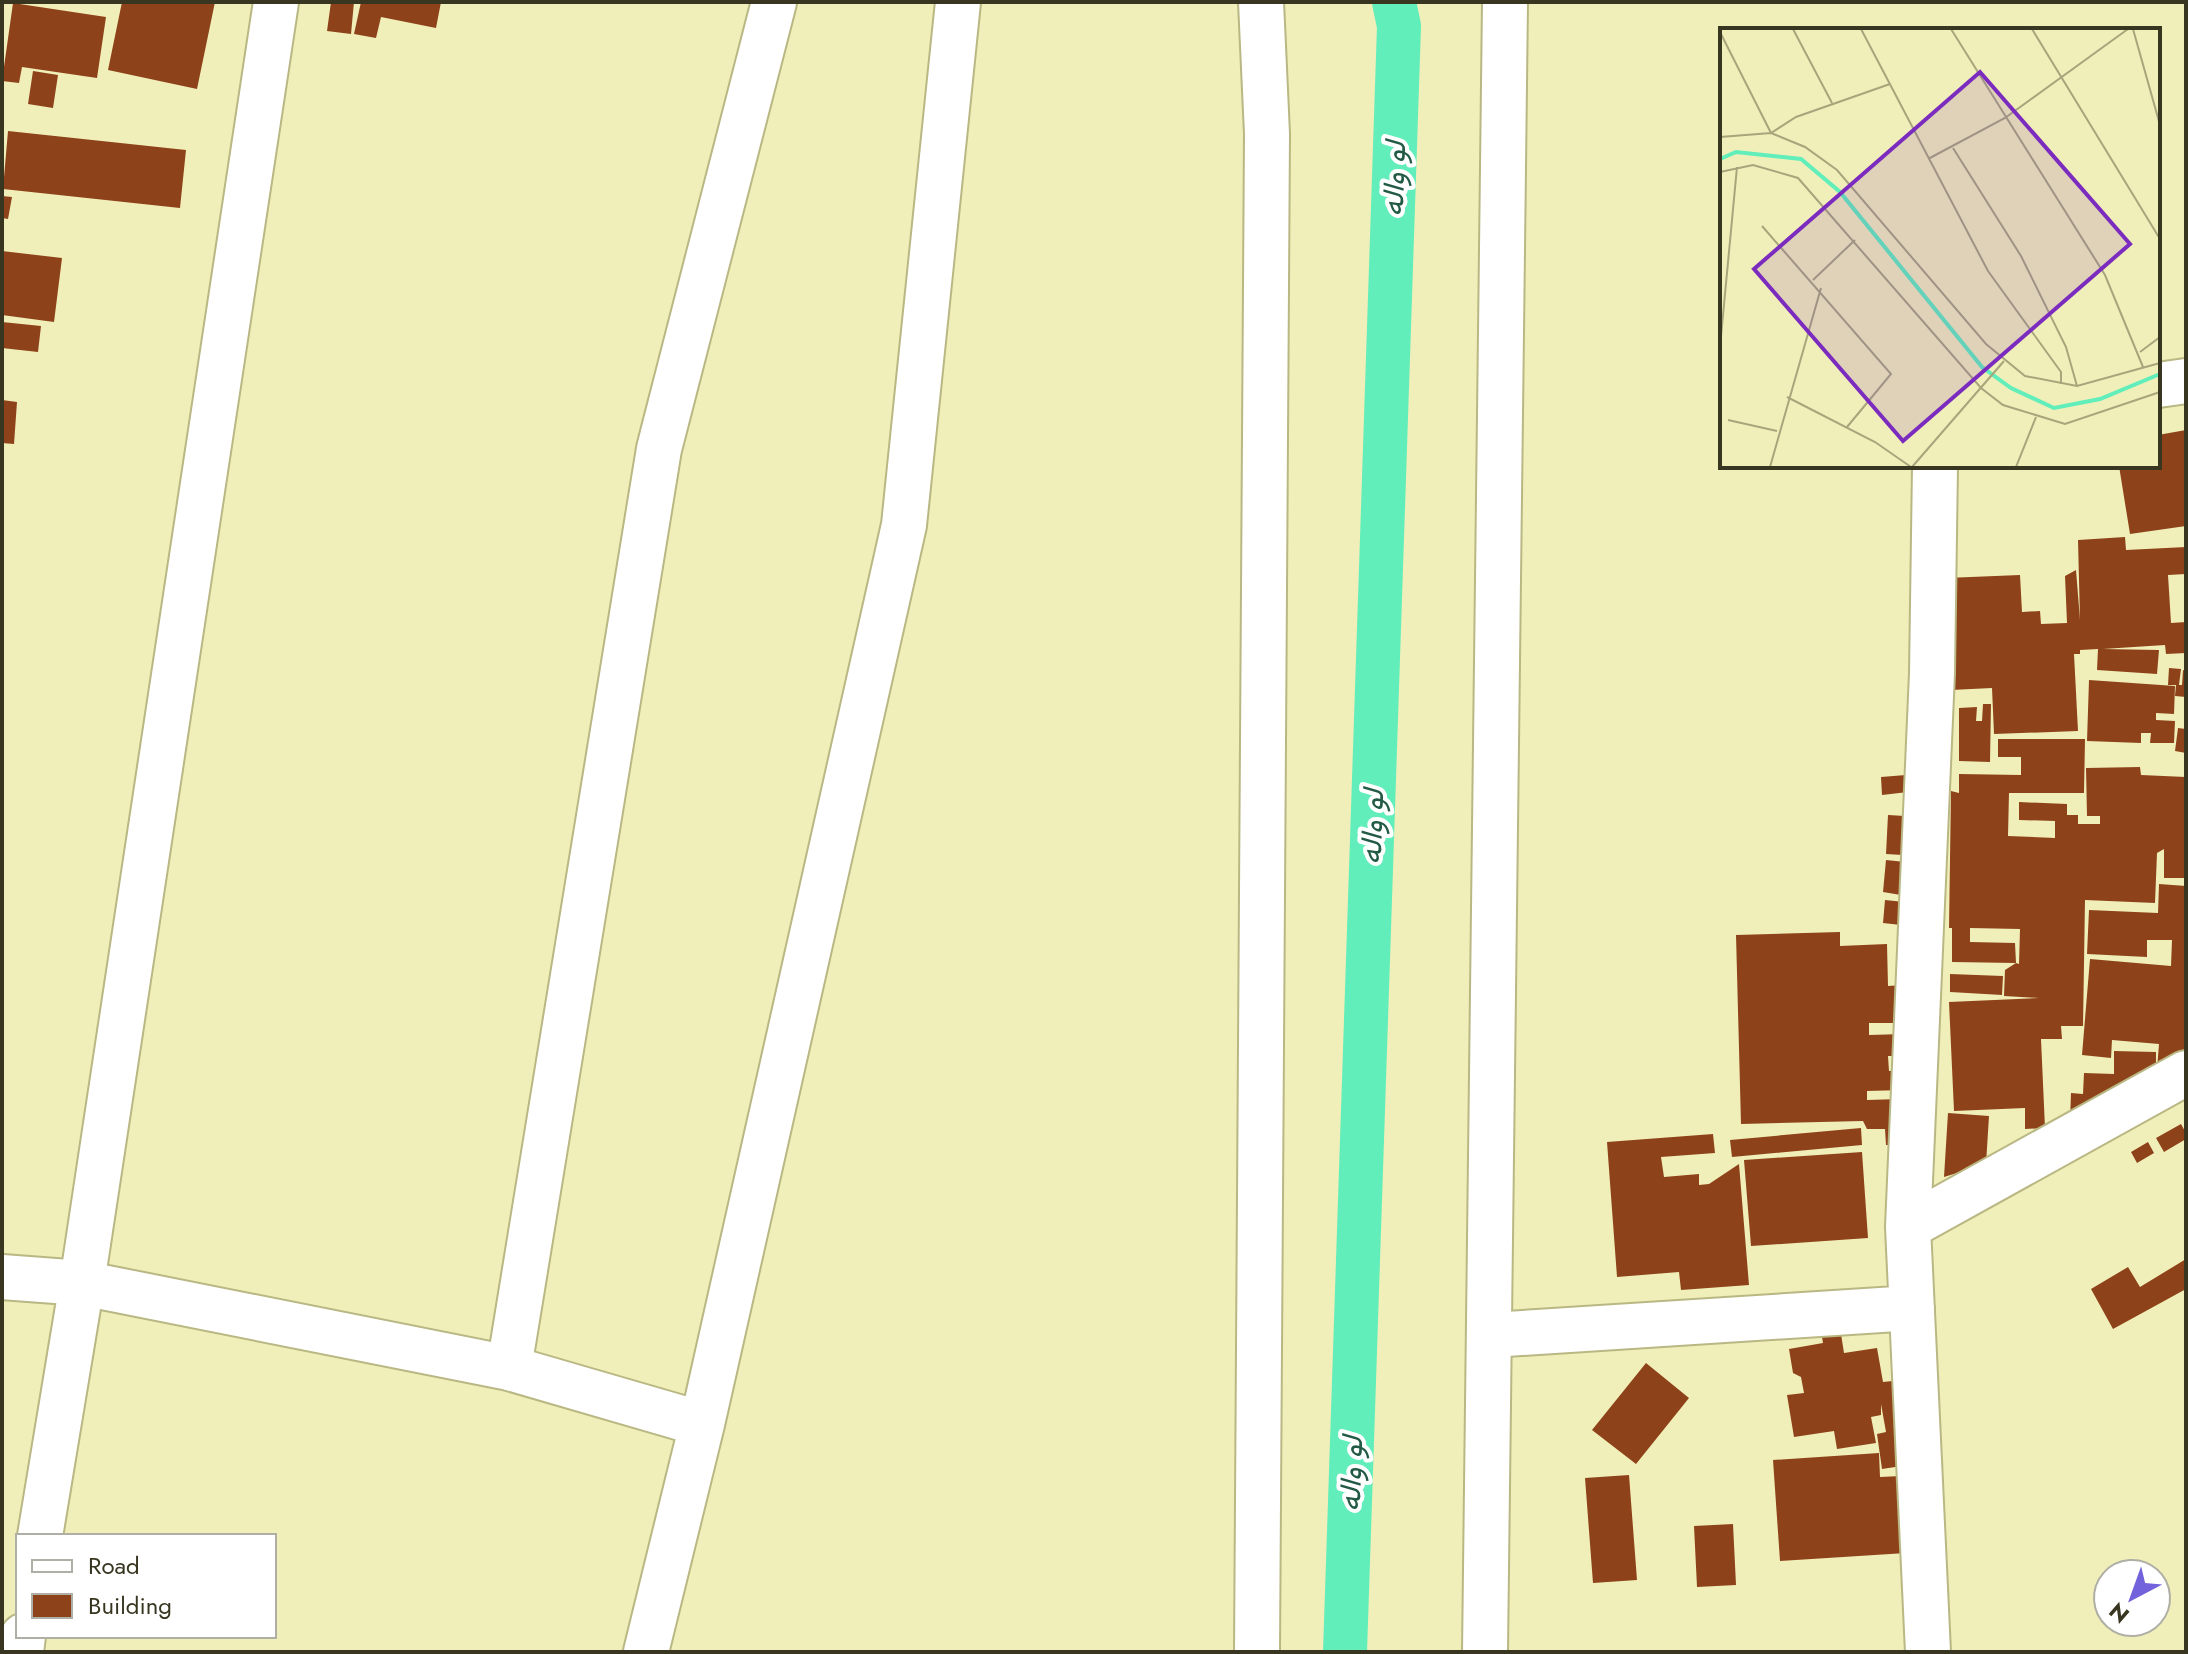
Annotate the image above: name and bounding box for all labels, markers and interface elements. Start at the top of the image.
inset map [1720,28,2160,468]
water label: لو واله [1371,137,1416,217]
water label: لو واله [1349,785,1394,865]
water label: لو واله [1328,1432,1373,1512]
legend [16,1534,276,1638]
text: Road [88,1548,140,1583]
north arrow [2092,1558,2172,1638]
text: Building [88,1588,172,1623]
text: N [2102,1595,2136,1631]

